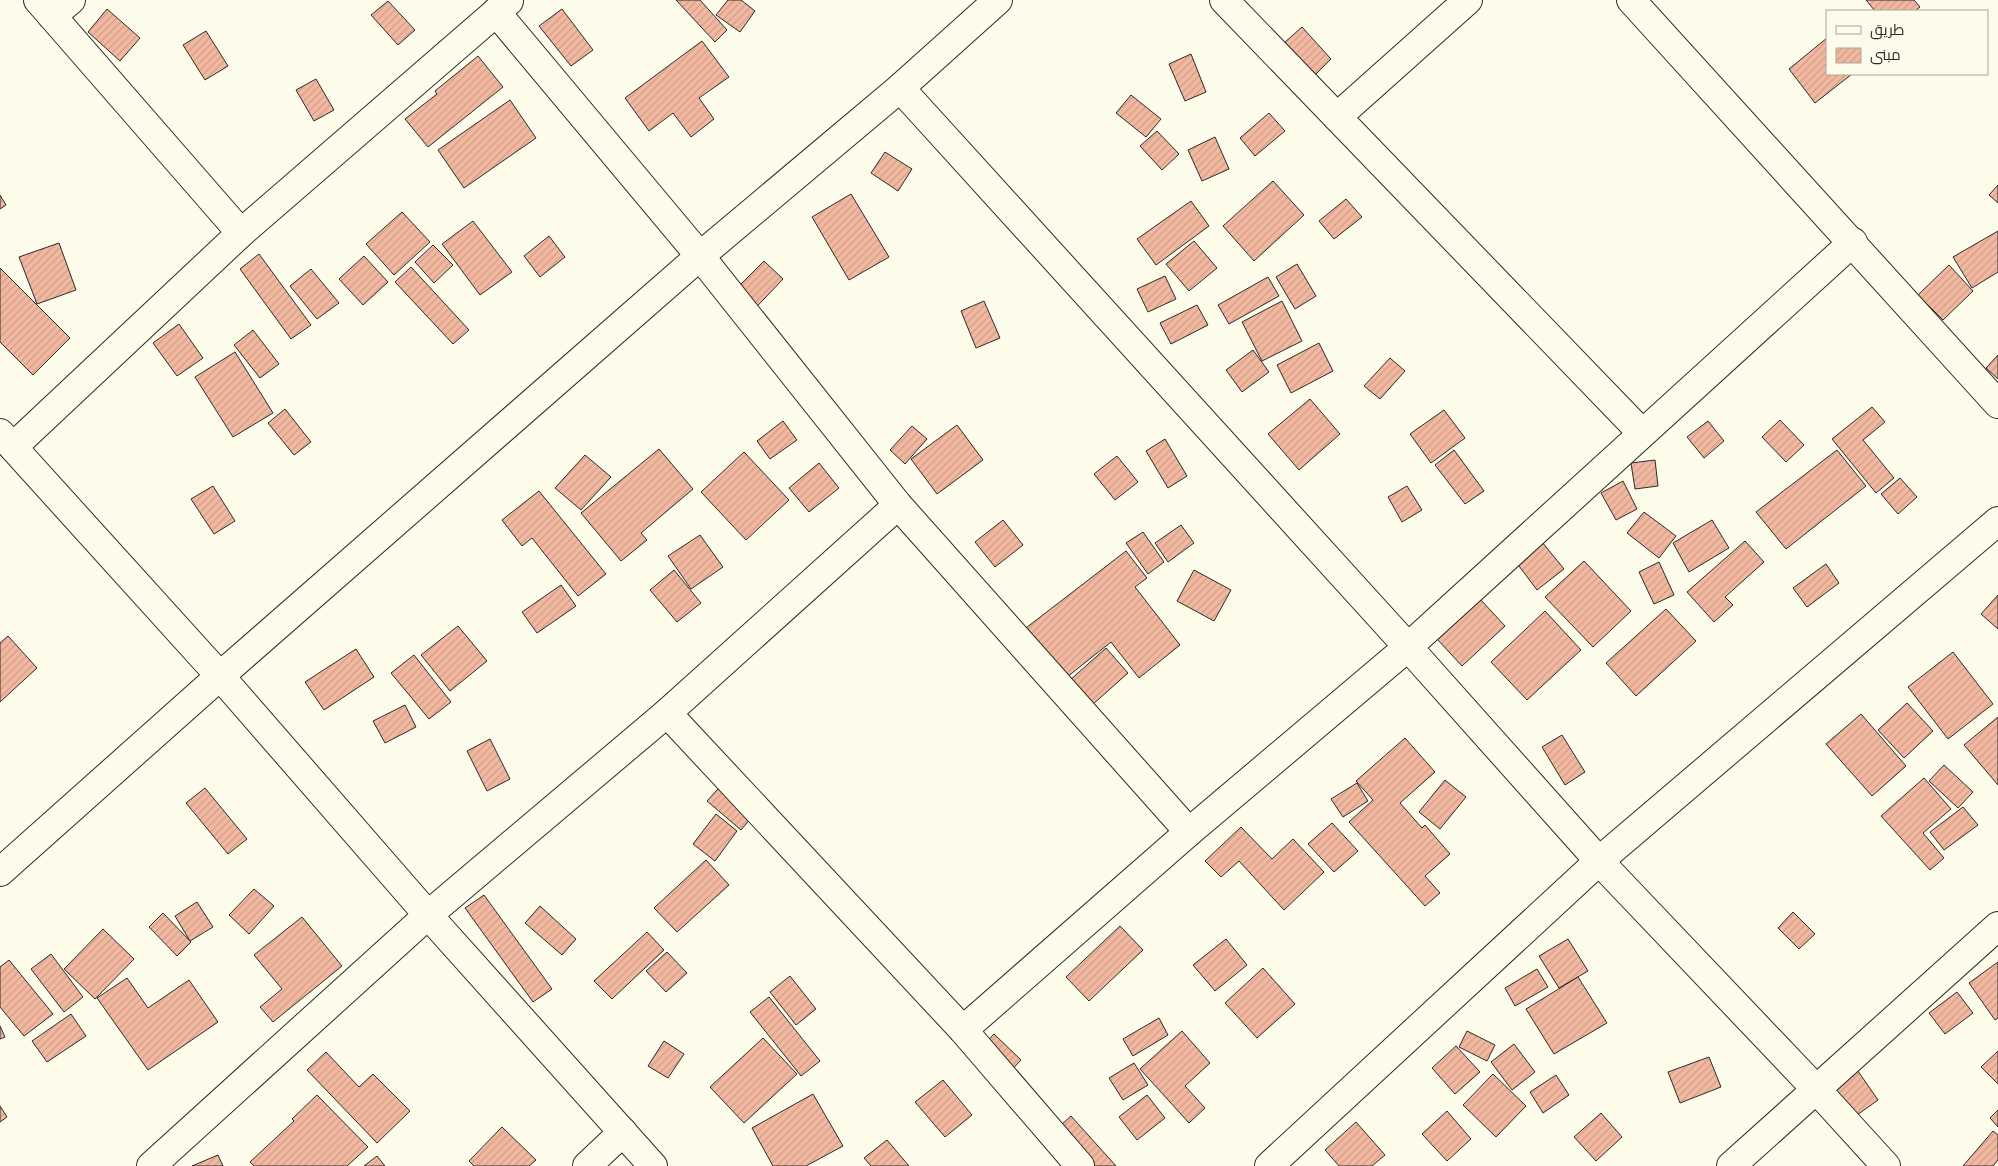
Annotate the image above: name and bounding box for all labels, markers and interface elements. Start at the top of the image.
legend [1826,10,1988,75]
text: طريق [1870,21,1904,40]
text: مبنى [1870,46,1901,65]

